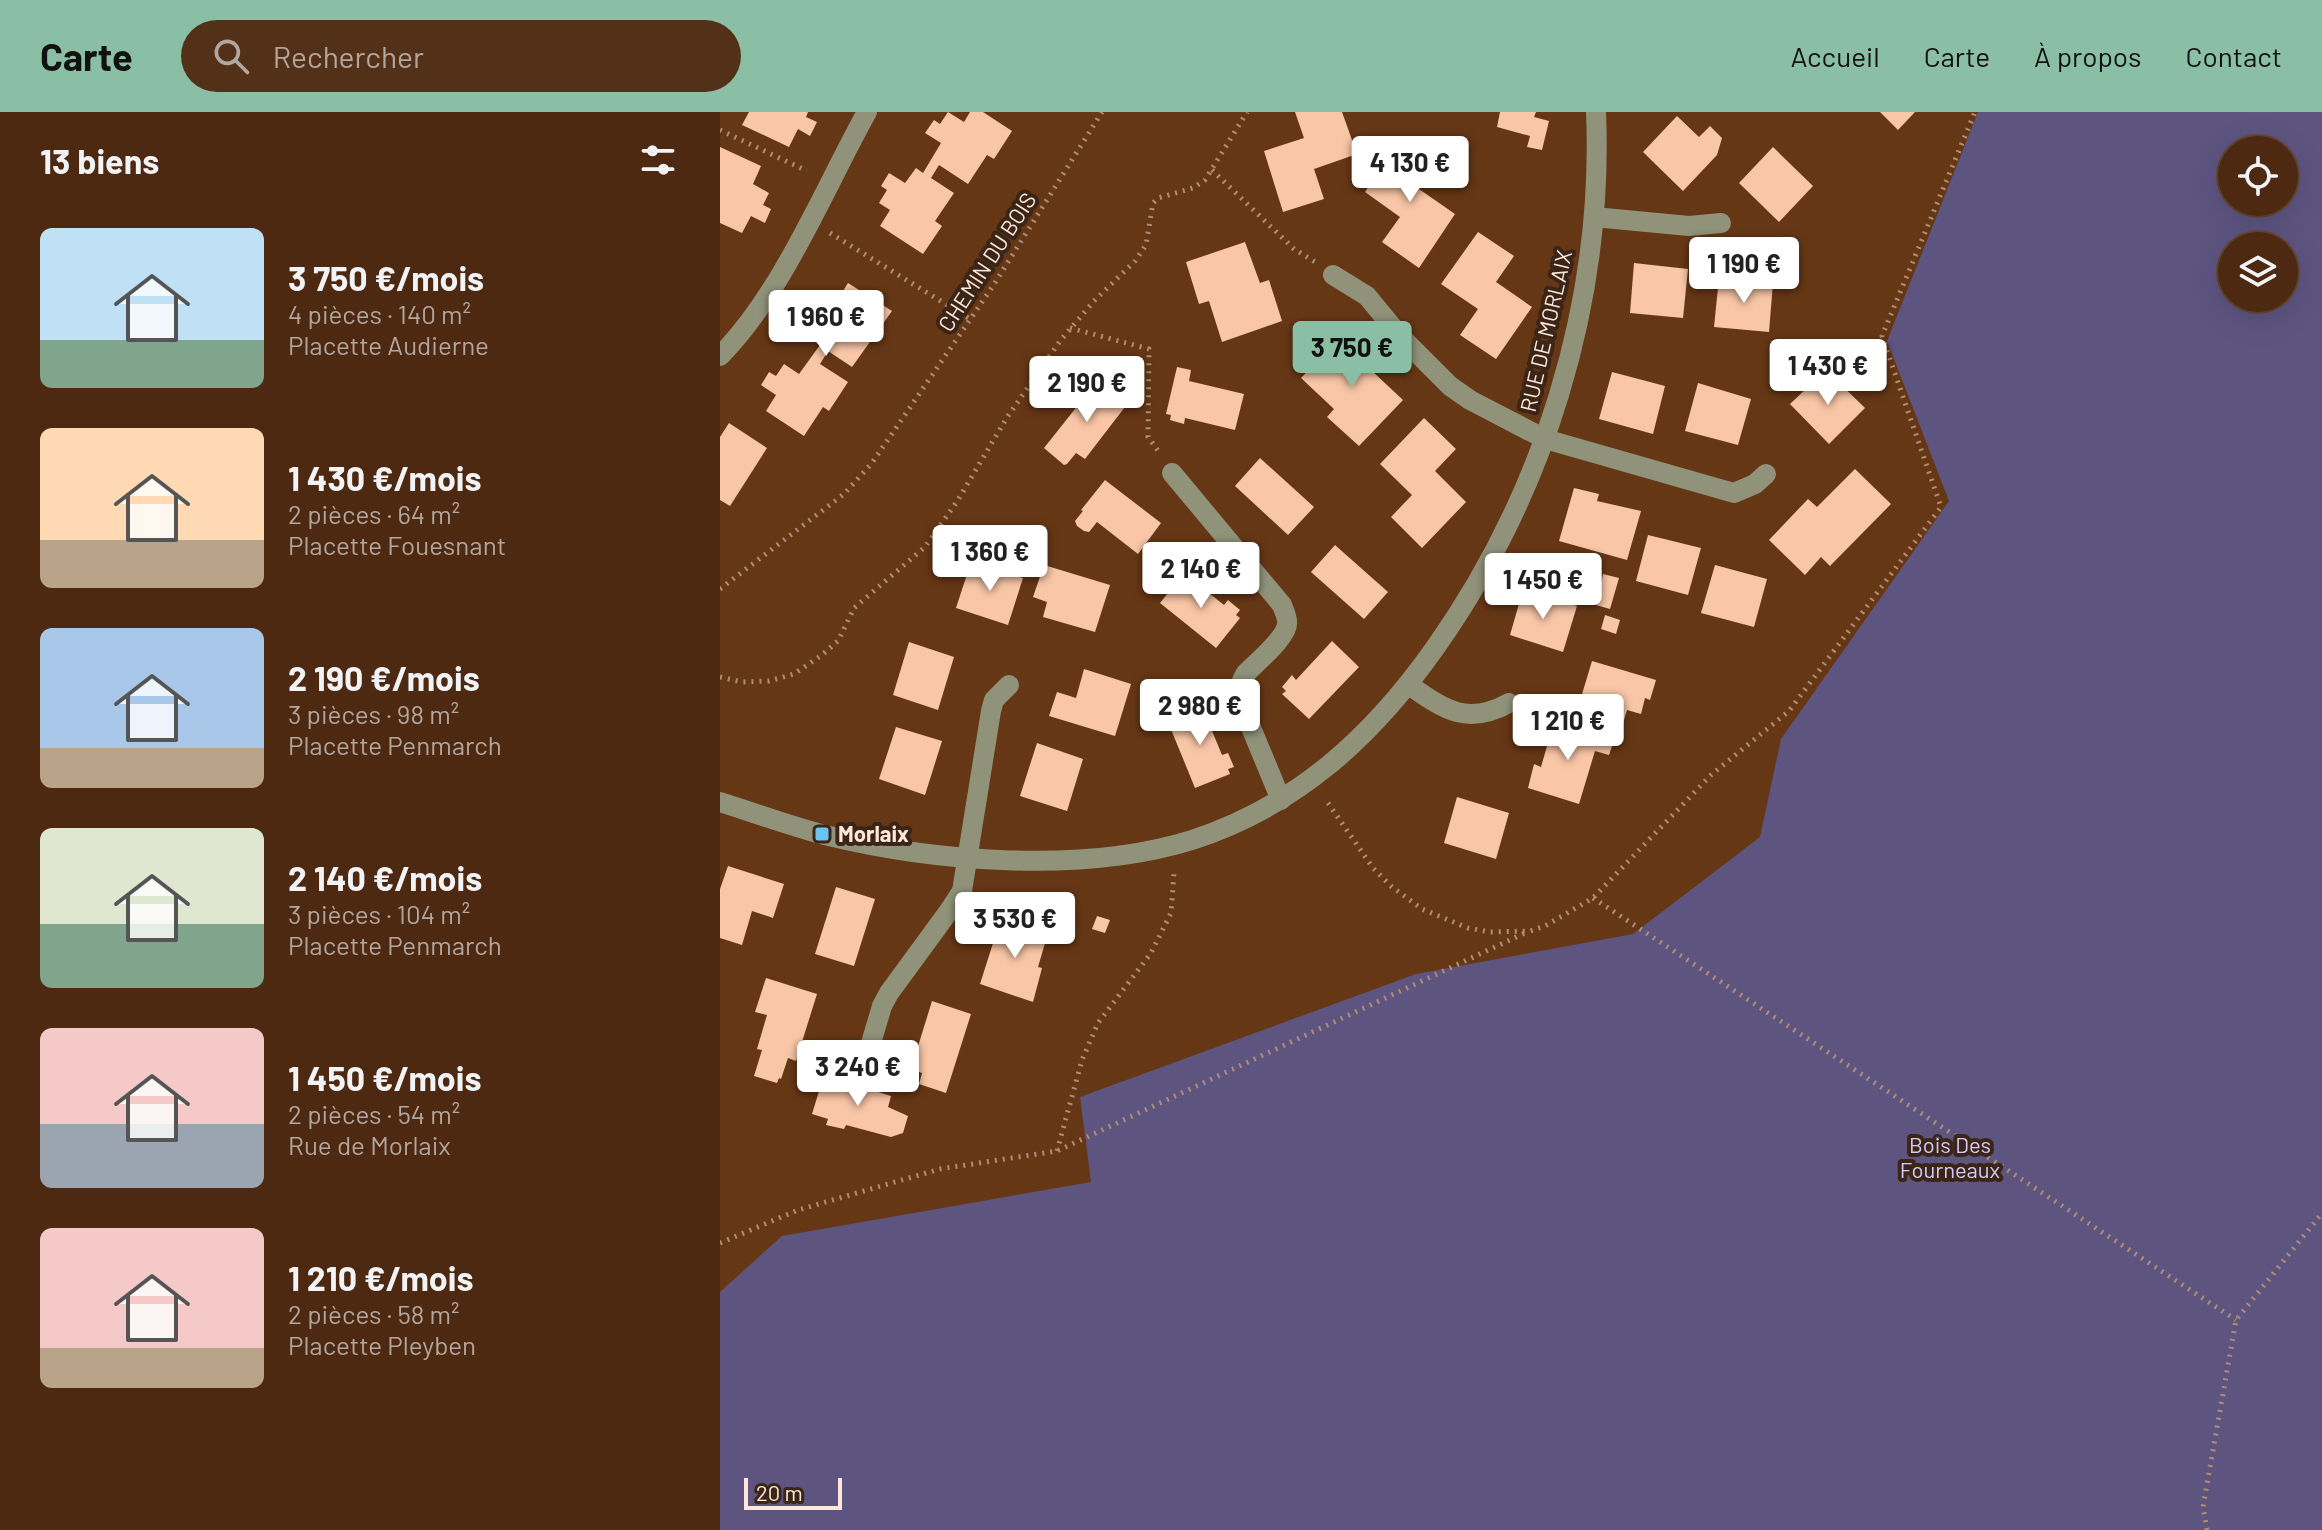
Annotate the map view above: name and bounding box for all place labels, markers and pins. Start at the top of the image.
pin: 4 130 € [1336,136,1484,204]
pin: 1 190 € [1670,237,1818,305]
pin: 1 960 € [752,290,900,358]
pin: 3 750 € [1278,321,1426,389]
pin: 1 430 € [1754,339,1902,407]
pin: 2 190 € [1013,356,1161,424]
pin: 1 360 € [916,525,1064,593]
pin: 2 140 € [1127,542,1275,610]
pin: 1 450 € [1469,553,1617,621]
pin: 2 980 € [1126,679,1274,747]
pin: 1 210 € [1494,694,1642,762]
place label: Morlaix [838,820,909,846]
marker: Morlaix [813,825,831,843]
pin: 3 530 € [941,892,1089,960]
pin: 3 240 € [784,1040,932,1108]

